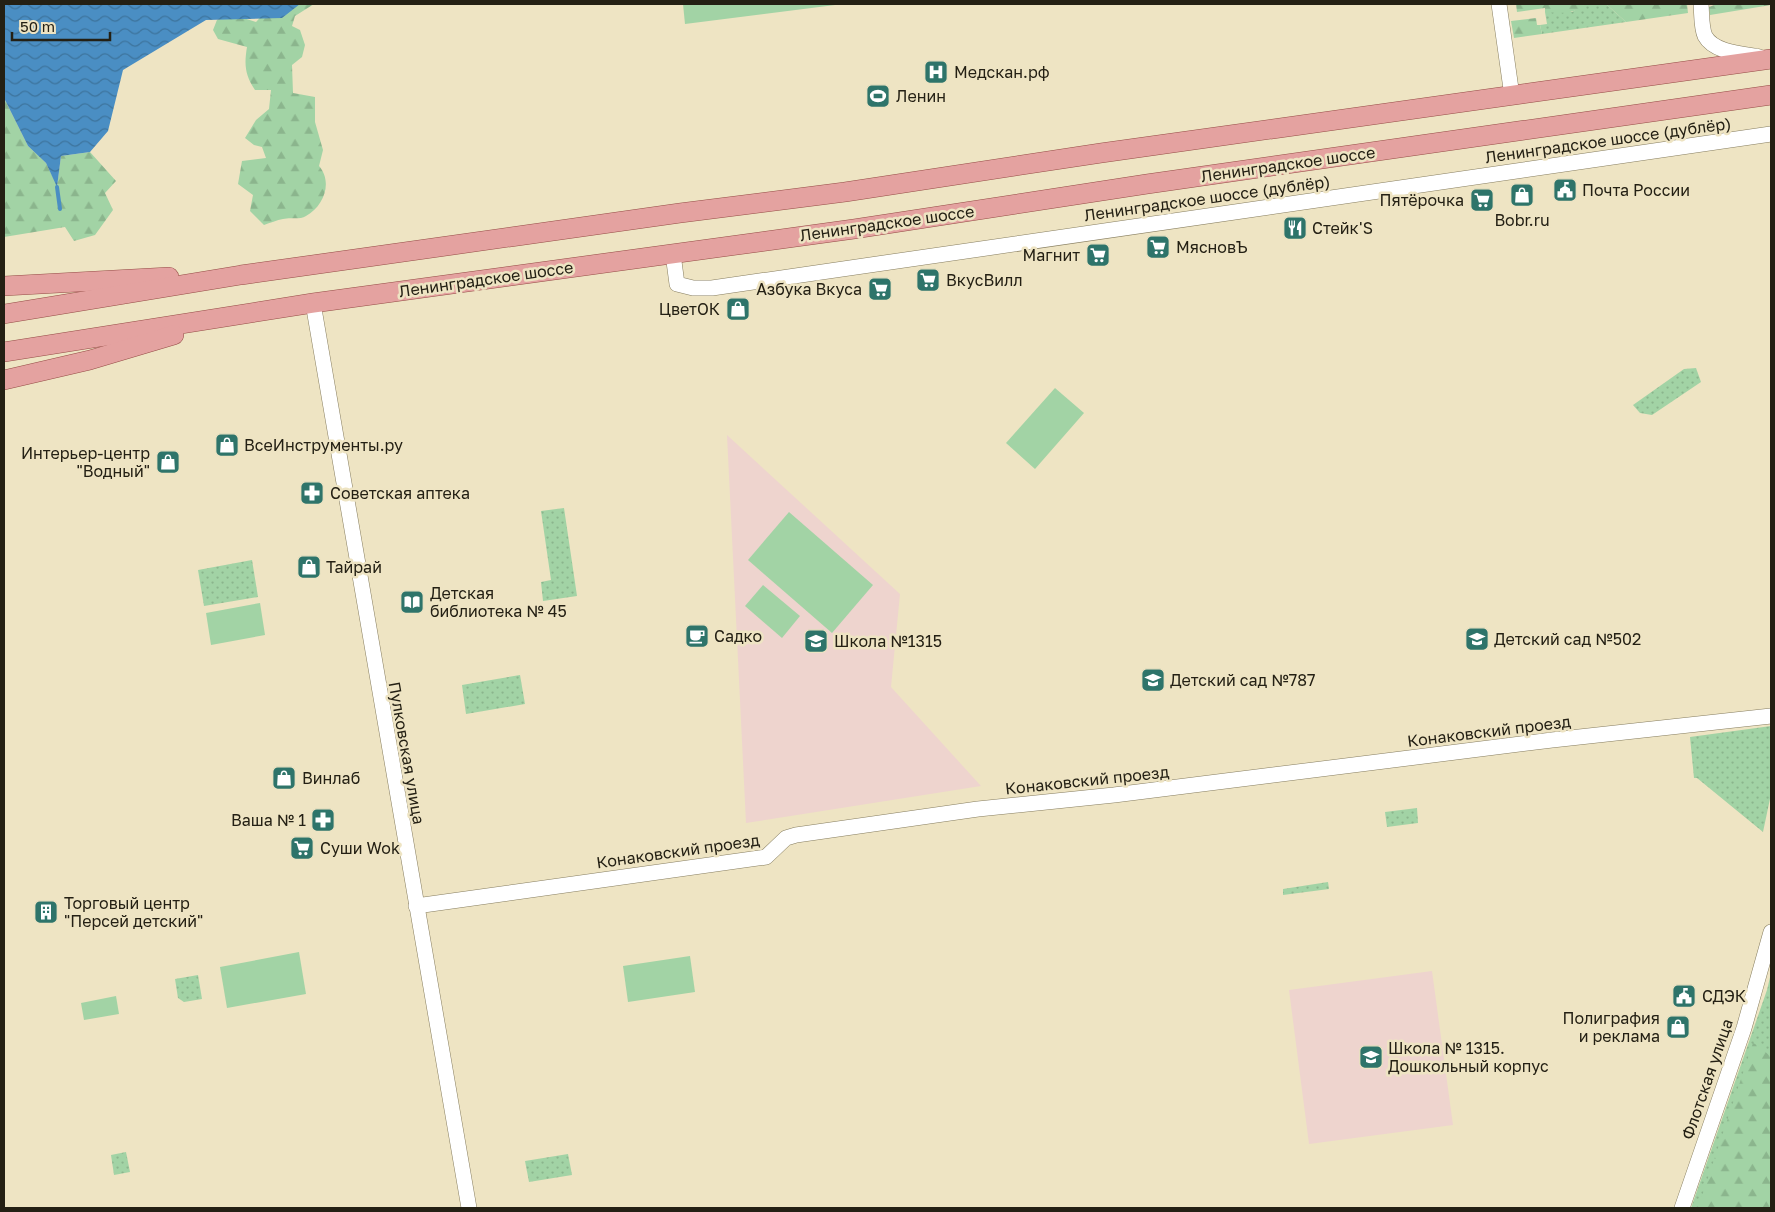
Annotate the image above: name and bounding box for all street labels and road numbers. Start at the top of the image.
street label: Ленинградское шоссе (дублёр) [1484,113,1732,167]
street label: Ленинградское шоссе [1200,142,1376,186]
street label: Ленинградское шоссе (дублёр) [1083,171,1331,225]
street label: Ленинградское шоссе [799,201,975,245]
street label: Ленинградское шоссе [398,257,574,301]
street label: Пулковская улица [385,680,429,826]
street label: Конаковский проезд [1406,711,1572,751]
street label: Конаковский проезд [1004,761,1170,799]
street label: Конаковский проезд [595,830,761,872]
street label: Флотская улица [1677,1016,1737,1142]

